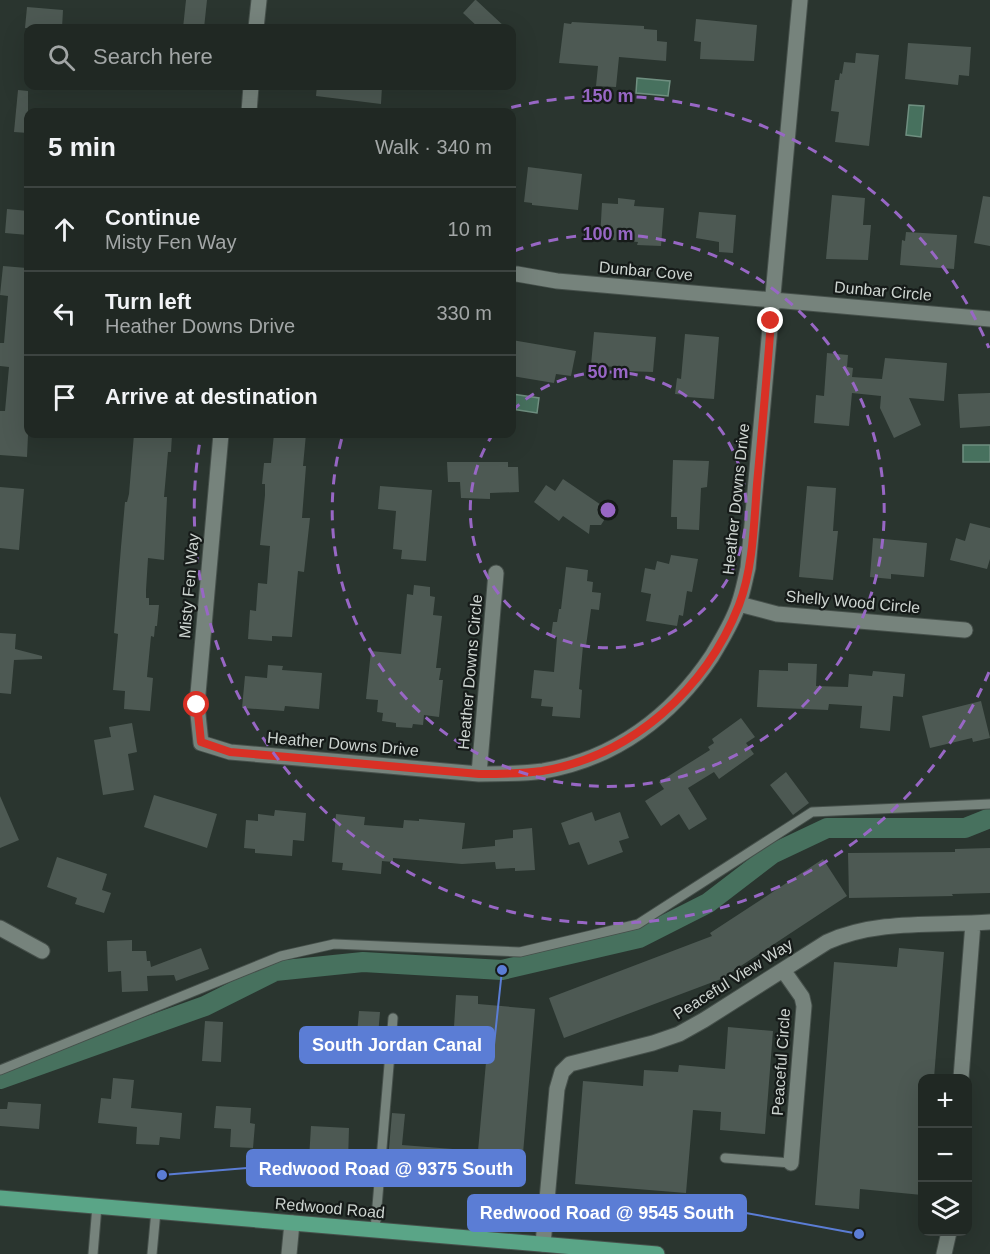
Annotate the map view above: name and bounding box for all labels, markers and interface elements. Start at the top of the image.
search box [24,24,516,90]
icon: search [45,41,78,74]
text: Search here [93,44,213,69]
text: 150 m [582,86,634,106]
text: 5 min [48,132,116,162]
text: Walk · 340 m [375,136,492,158]
text: Continue [105,205,200,230]
icon: ahead [48,213,81,246]
text: 10 m [448,218,492,240]
text: 100 m [582,224,634,244]
text: Misty Fen Way [105,231,237,253]
street label: Dunbar Cove [598,258,694,284]
street label: Dunbar Circle [834,278,933,304]
text: Turn left [105,289,191,314]
icon: left [48,297,81,330]
text: 330 m [436,302,492,324]
route end [757,307,783,333]
text: Heather Downs Drive [105,315,295,337]
text: 50 m [587,362,629,382]
icon: arrive [48,381,81,414]
text: Arrive at destination [105,384,318,409]
street label: Heather Downs Drive [720,422,752,576]
centre of rings [598,500,618,520]
street label: Misty Fen Way [176,533,202,639]
street label: Shelly Wood Circle [785,588,921,616]
street label: Heather Downs Circle [455,594,485,750]
route start [183,691,209,717]
street label: Heather Downs Drive [267,729,420,759]
street label: Peaceful View Way [670,936,796,1022]
street label: Peaceful Circle [769,1008,793,1116]
callout: South Jordan Canal [300,1027,494,1063]
text: South Jordan Canal [312,1035,482,1055]
map controls [918,1074,972,1236]
button: + [918,1074,972,1128]
button: − [918,1128,972,1182]
callout: Redwood Road @ 9375 South [247,1150,525,1186]
text: Redwood Road @ 9375 South [259,1159,513,1179]
button: layers [918,1182,972,1236]
street label: Redwood Road [274,1195,386,1221]
callout: Redwood Road @ 9545 South [468,1195,746,1231]
text: Redwood Road @ 9545 South [480,1203,734,1223]

